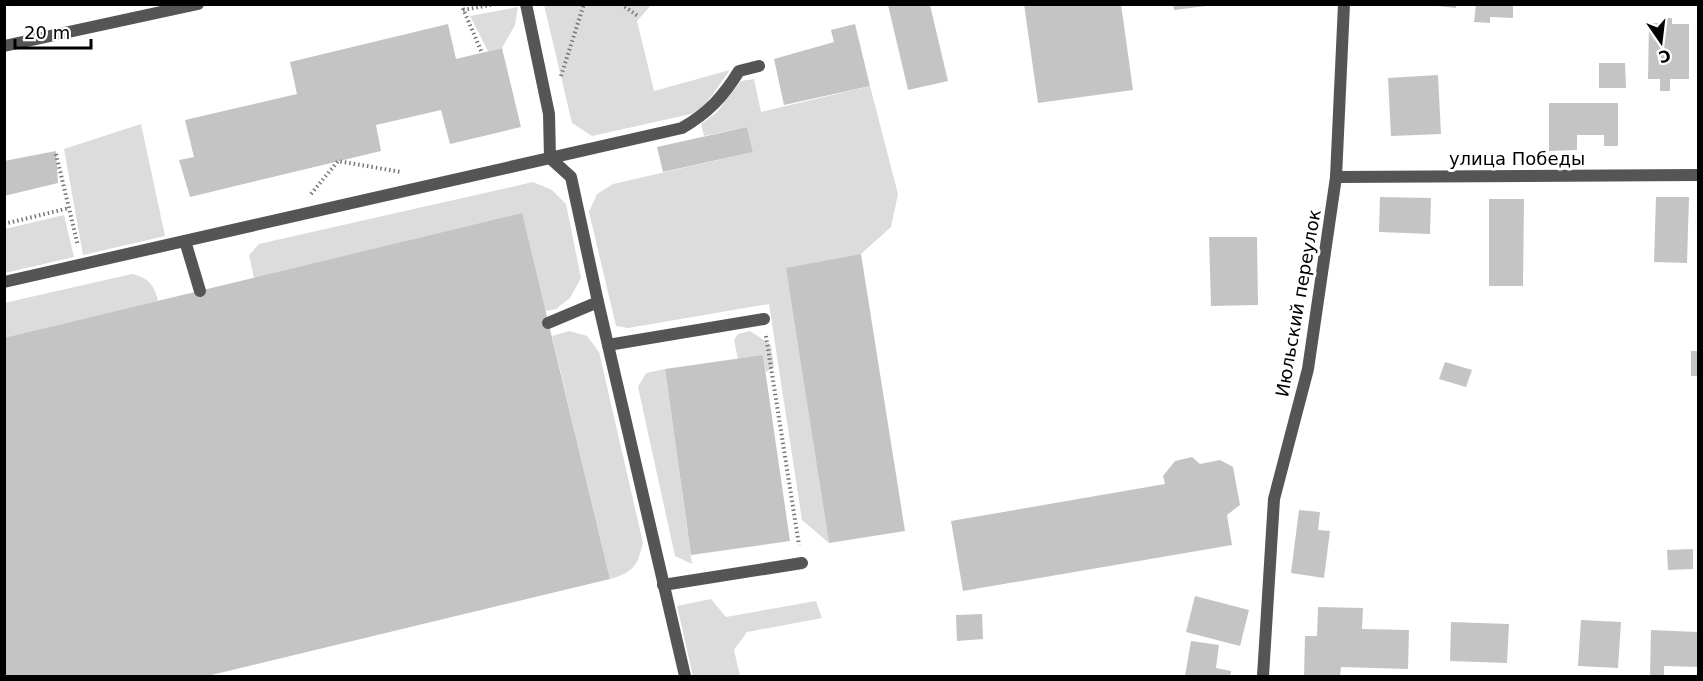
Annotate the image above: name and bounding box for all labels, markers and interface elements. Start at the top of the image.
scale bar [15,12,92,50]
north arrow [1631,12,1691,72]
text: 20 m [24,22,70,43]
text: С [1657,45,1673,67]
street label: улица Победы [1449,148,1585,169]
street label: Июльский переулок [1271,207,1325,398]

